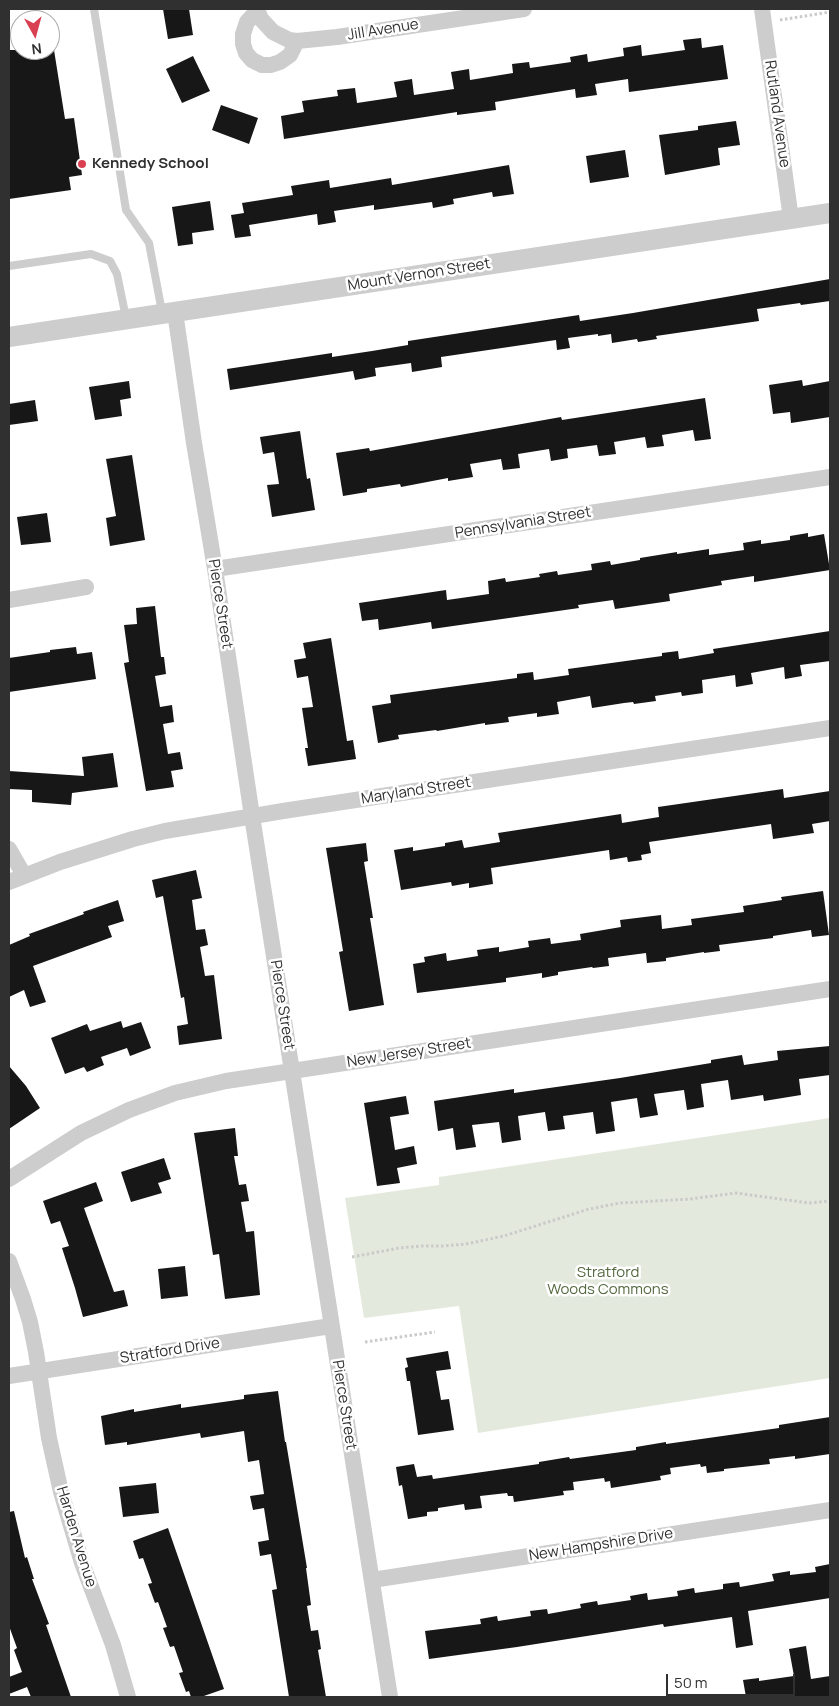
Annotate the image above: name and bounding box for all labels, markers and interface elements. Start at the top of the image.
north arrow [10,10,60,60]
street label: Jill Avenue [346,15,420,45]
text: N [31,39,43,59]
street label: Rutland Avenue [761,59,793,169]
place label: Kennedy School [92,155,209,173]
marker: Kennedy School [76,158,88,170]
street label: Mount Vernon Street [346,255,492,295]
street label: Pennsylvania Street [454,503,592,543]
street label: Pierce Street [204,558,236,650]
street label: Maryland Street [360,773,472,809]
street label: Pierce Street [266,959,298,1051]
street label: New Jersey Street [346,1034,472,1072]
park label: Stratford Woods Commons [547,1264,669,1299]
street label: Stratford Drive [119,1334,221,1368]
street label: Pierce Street [328,1359,360,1451]
street label: Harden Avenue [52,1484,100,1590]
street label: New Hampshire Drive [528,1525,674,1565]
scale bar [669,1664,798,1696]
text: 50 m [674,1672,708,1693]

